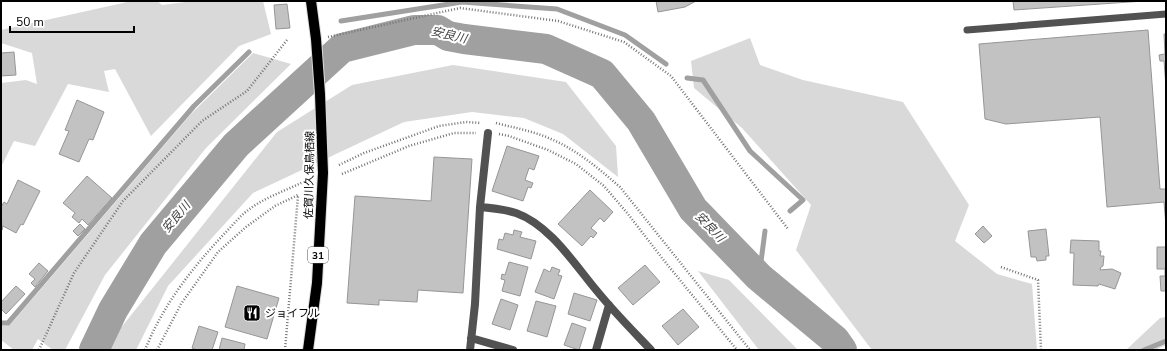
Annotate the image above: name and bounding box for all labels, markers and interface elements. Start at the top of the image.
scale bar [10,8,134,34]
text: 50 m [16,14,44,30]
water label: 安良川 [430,23,470,47]
street label: 佐賀川久保鳥栖線 [301,131,318,219]
water label: 安良川 [158,197,195,236]
water label: 安良川 [692,208,730,247]
road number: 31 [308,247,328,263]
restaurant icon: ジョイフル [242,303,262,323]
place label: ジョイフル [265,306,320,321]

